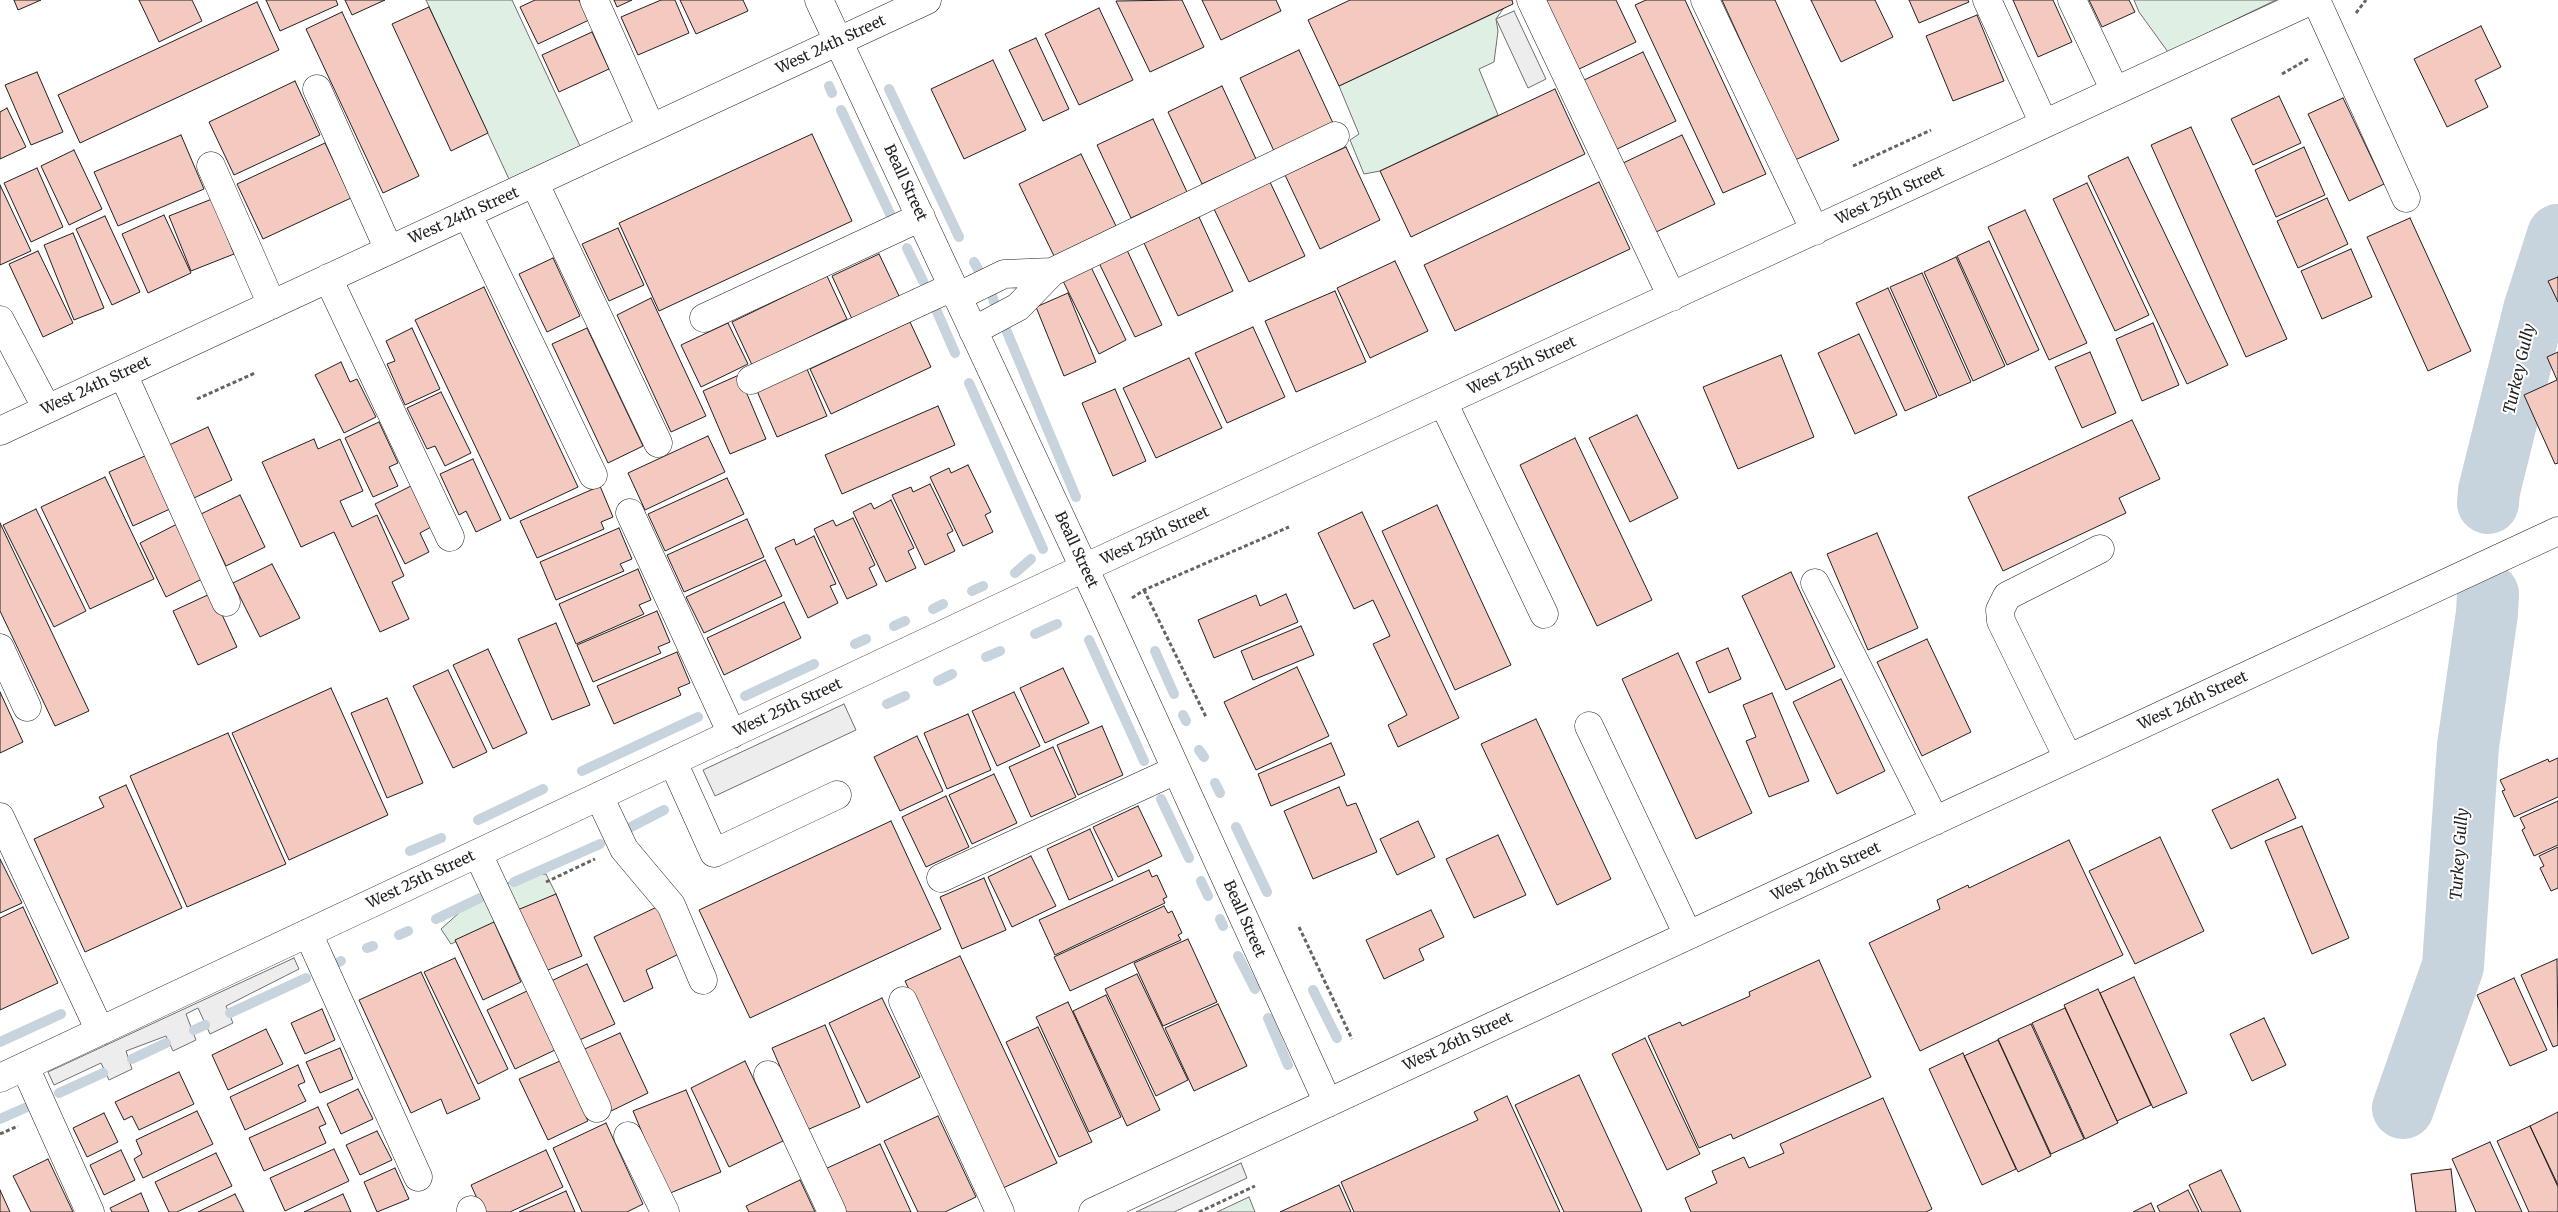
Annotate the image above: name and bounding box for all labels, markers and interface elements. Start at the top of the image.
street label: West 24th Street [773,12,889,78]
street label: Beall Street [879,142,931,224]
street label: West 25th Street [1833,163,1947,229]
street label: West 24th Street [406,184,522,248]
water label: Turkey Gully [2500,322,2540,416]
street label: West 25th Street [1465,333,1579,399]
street label: West 24th Street [38,353,154,419]
street label: West 25th Street [1098,503,1212,569]
street label: Beall Street [1050,509,1102,591]
street label: West 26th Street [2135,668,2251,734]
street label: West 25th Street [731,675,845,741]
water label: Turkey Gully [2447,807,2473,901]
street label: West 26th Street [1768,839,1884,905]
street label: West 25th Street [364,847,478,913]
street label: Beall Street [1219,878,1269,960]
street label: West 26th Street [1400,1009,1516,1075]

